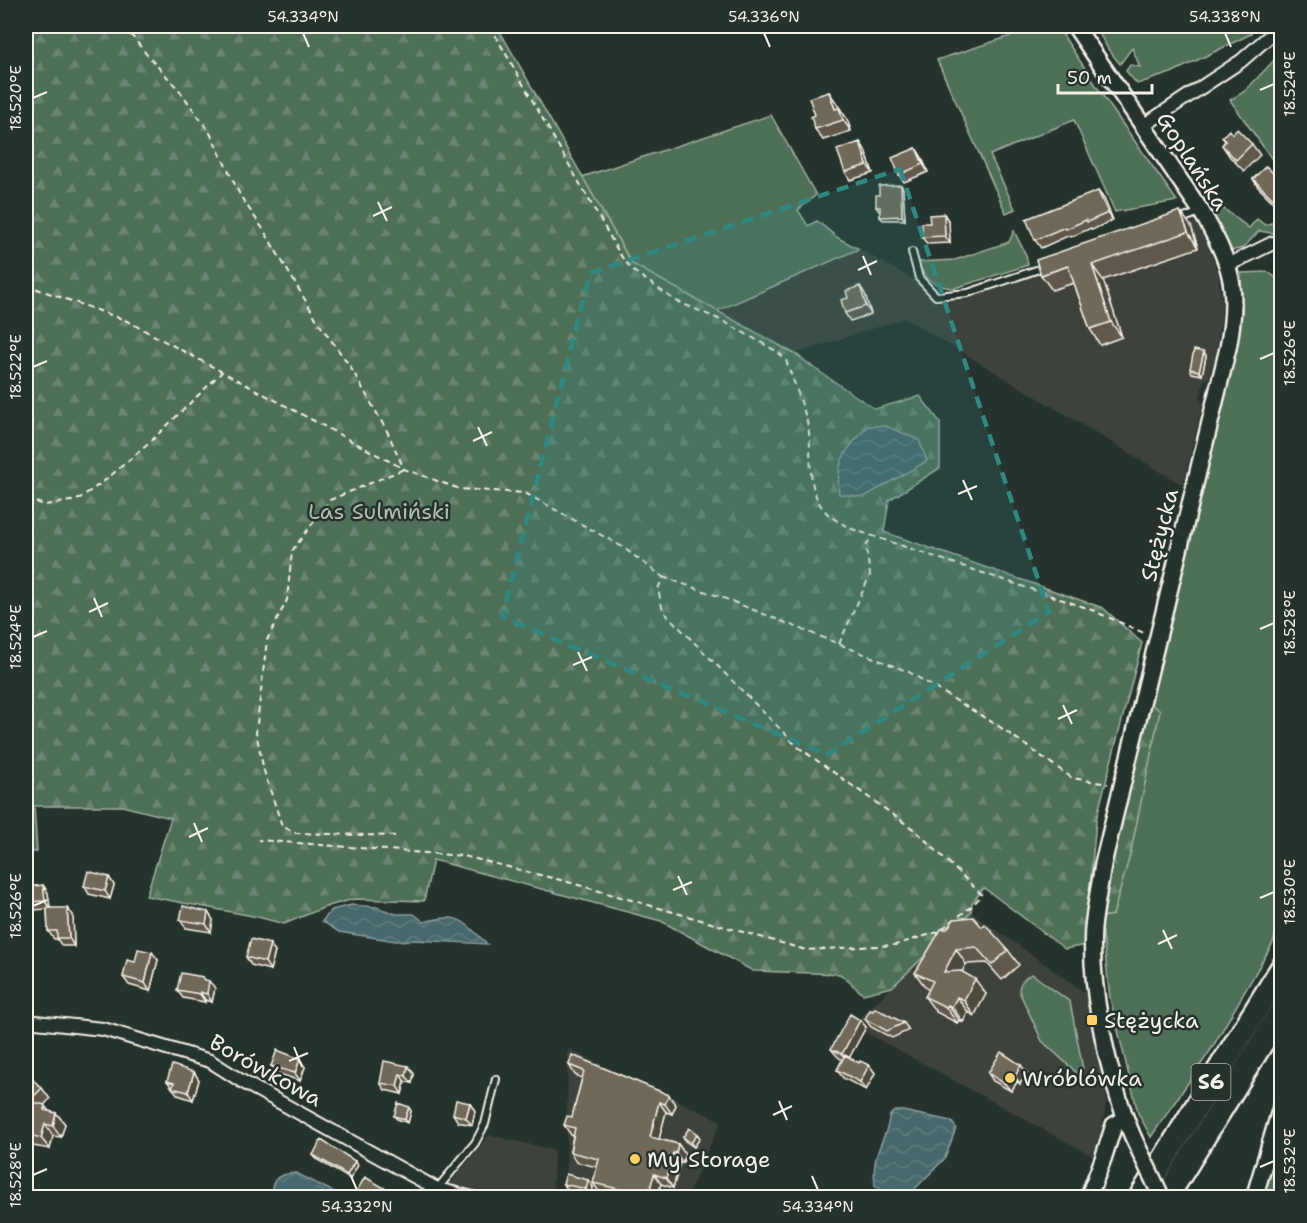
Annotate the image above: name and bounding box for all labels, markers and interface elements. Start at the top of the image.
text: 54.334°N [267,7,339,27]
text: 54.336°N [728,7,800,27]
text: 54.338°N [1189,7,1261,27]
text: 18.524°E [1280,51,1300,117]
scale bar [1058,57,1152,95]
text: 18.520°E [6,65,26,131]
text: 50 m [1067,66,1112,90]
street label: Goplańska [1150,106,1235,216]
text: 18.526°E [1280,320,1300,386]
text: 18.522°E [6,334,26,400]
street label: Stężycka [1134,485,1185,585]
park label: Las Sulmiński [308,497,450,526]
text: 18.528°E [1280,590,1300,656]
text: 18.524°E [6,604,26,670]
text: 18.530°E [1280,859,1300,925]
text: 18.526°E [6,873,26,939]
place label: Stężycka [1104,1006,1199,1035]
marker: Stężycka [1085,1013,1099,1027]
street label: Borówkowa [204,1028,327,1113]
place label: Wróblówka [1022,1064,1142,1093]
road number: S6 [1192,1064,1230,1100]
marker: Wróblówka [1003,1071,1017,1085]
text: 18.532°E [1280,1128,1300,1194]
text: 18.528°E [6,1142,26,1208]
place label: My Storage [647,1145,770,1174]
marker: My Storage [628,1152,642,1166]
text: 54.332°N [322,1197,392,1217]
text: 54.334°N [782,1197,854,1217]

